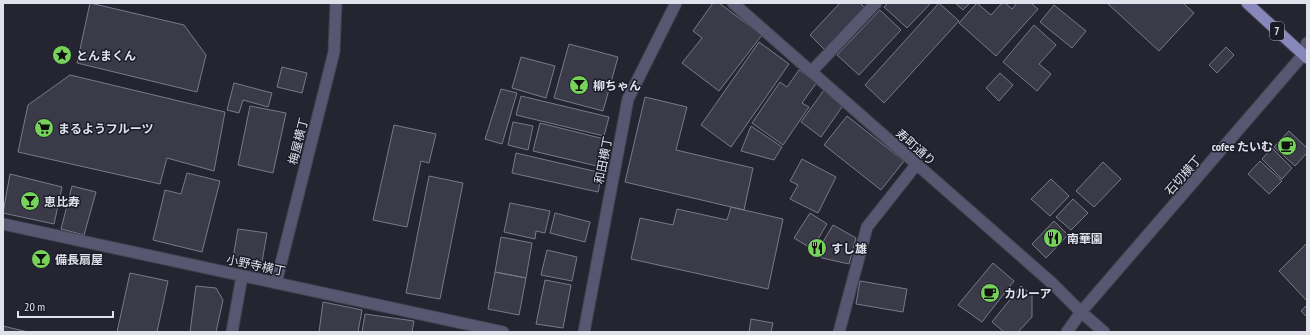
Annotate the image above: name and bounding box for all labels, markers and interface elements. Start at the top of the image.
road number: 7 [1270,22,1284,40]
place icon: とんまくん [51,44,73,66]
place label: とんまくん [76,48,136,63]
bar icon: 柳ちゃん [568,74,590,96]
place label: 柳ちゃん [593,78,641,93]
street label: 梅屋横丁 [285,116,311,166]
supermarket icon: まるようフルーツ [33,117,55,139]
place label: まるようフルーツ [58,121,154,136]
street label: 寿町通り [893,126,939,168]
street label: 和田横丁 [591,135,615,185]
cafe icon: cofee たいむ [1276,135,1298,157]
place label: cofee たいむ [1212,139,1273,154]
street label: 石切横丁 [1162,152,1204,198]
bar icon: 恵比寿 [19,190,41,212]
place label: 恵比寿 [44,194,80,209]
restaurant icon: 南華園 [1042,227,1064,249]
place label: 南華園 [1067,231,1103,246]
restaurant icon: すし雄 [806,237,828,259]
place label: すし雄 [831,241,867,256]
bar icon: 備長扇屋 [30,248,52,270]
street label: 小野寺横丁 [225,251,287,279]
place label: 備長扇屋 [55,252,103,267]
cafe icon: カルーア [979,282,1001,304]
place label: カルーア [1004,286,1052,301]
scale bar [18,293,113,319]
text: 20 m [24,299,45,314]

